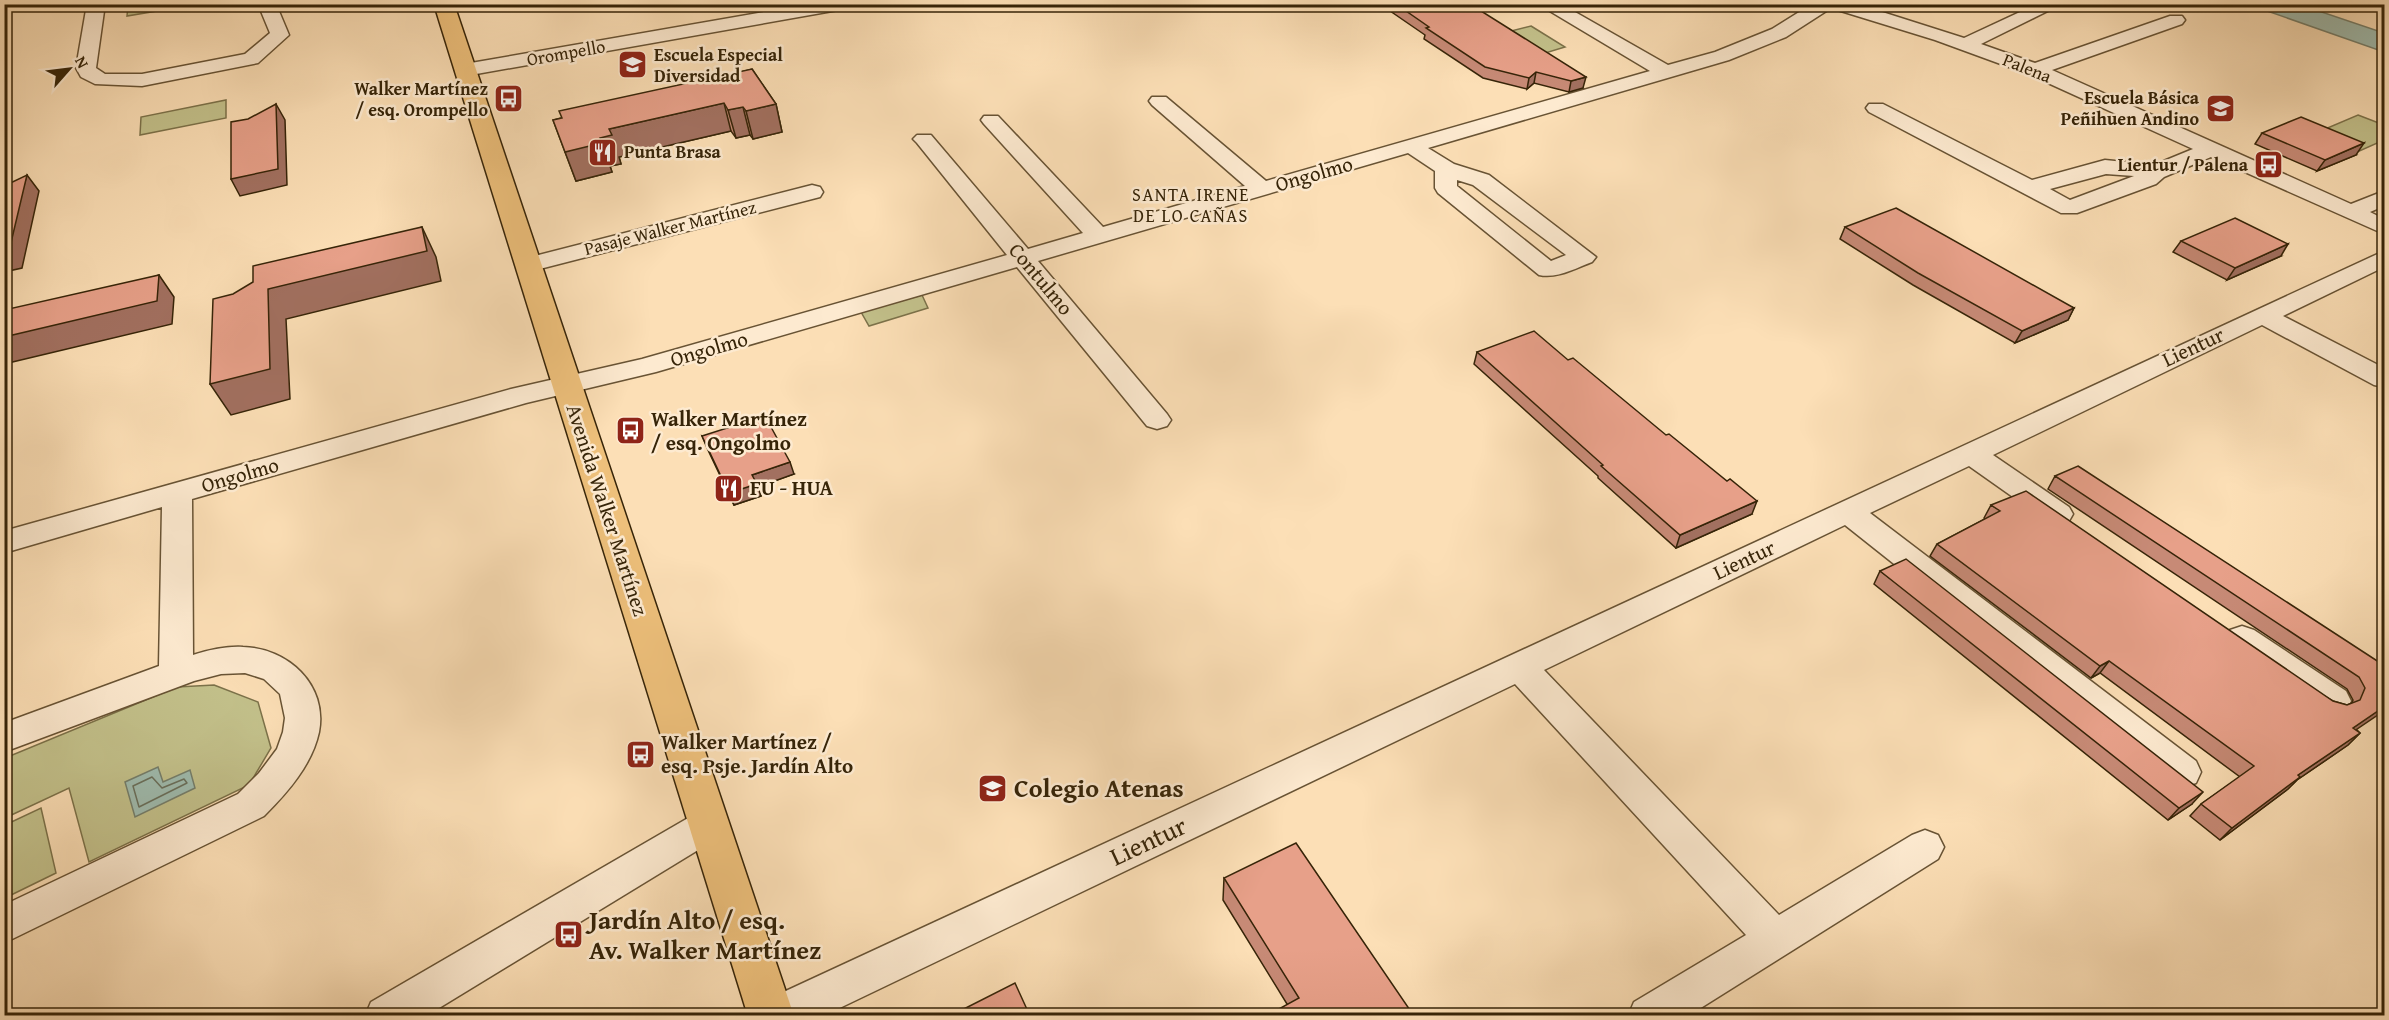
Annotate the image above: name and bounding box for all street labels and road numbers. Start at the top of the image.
street label: Orompello [524,32,607,73]
street label: Palena [1999,46,2056,90]
street label: Ongolmo [1271,148,1356,199]
street label: Pasaje Walker Martínez [581,193,759,262]
street label: Contulmo [1002,236,1081,322]
street label: Lientur [2157,319,2229,374]
street label: Ongolmo [666,323,751,374]
street label: Avenida Walker Martínez [559,400,656,620]
street label: Ongolmo [197,449,282,500]
street label: Lientur [1708,532,1780,587]
street label: Lientur [1103,806,1193,875]

